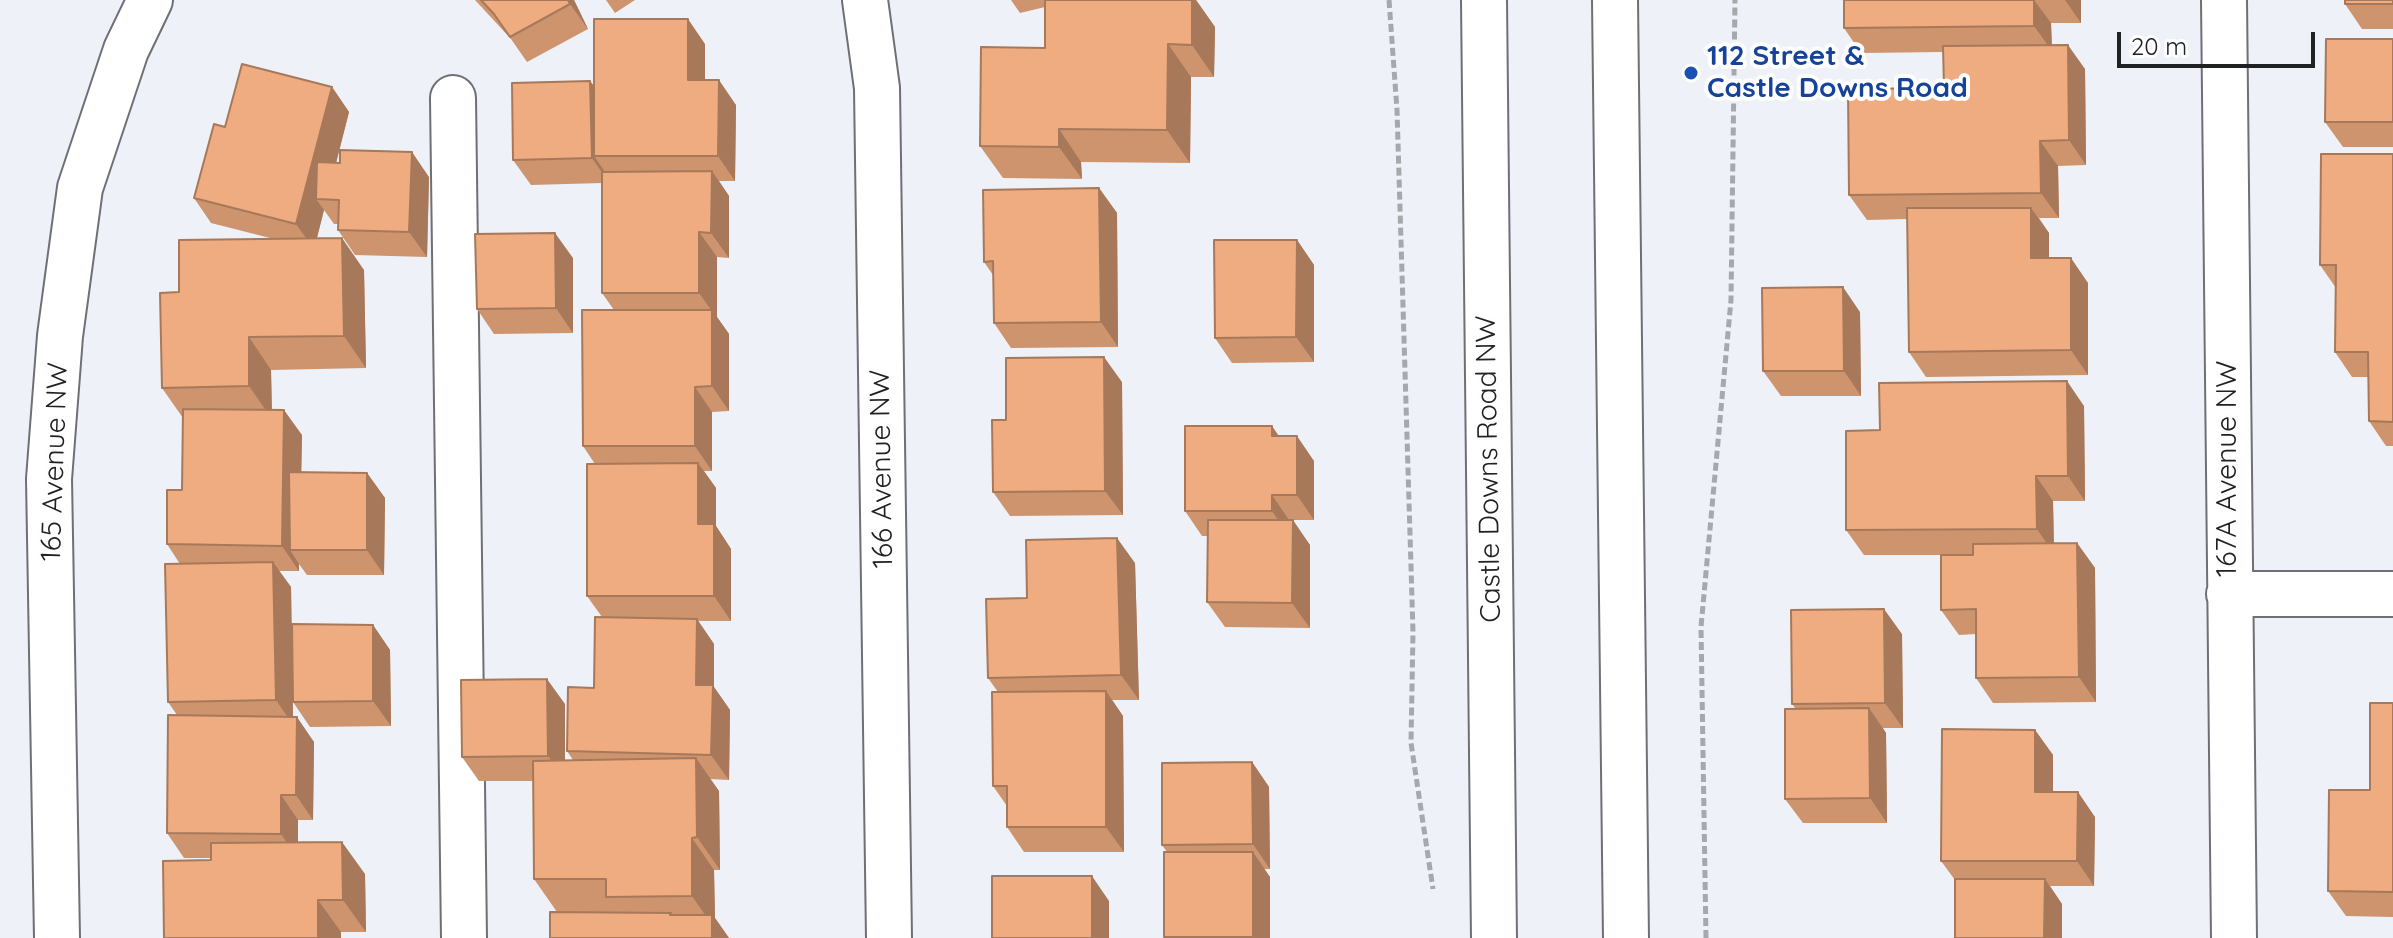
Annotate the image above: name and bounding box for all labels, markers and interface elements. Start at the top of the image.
scale bar [2121,16,2319,66]
text: 20 m [2131,31,2187,61]
place label: 112 Street & Castle Downs Road [1707,40,1968,106]
marker: 112 Street & Castle Downs Road [1682,64,1700,82]
street label: Castle Downs Road NW [1470,315,1508,623]
street label: 167A Avenue NW [2211,361,2245,577]
street label: 165 Avenue NW [35,362,75,562]
street label: 166 Avenue NW [863,369,901,569]

